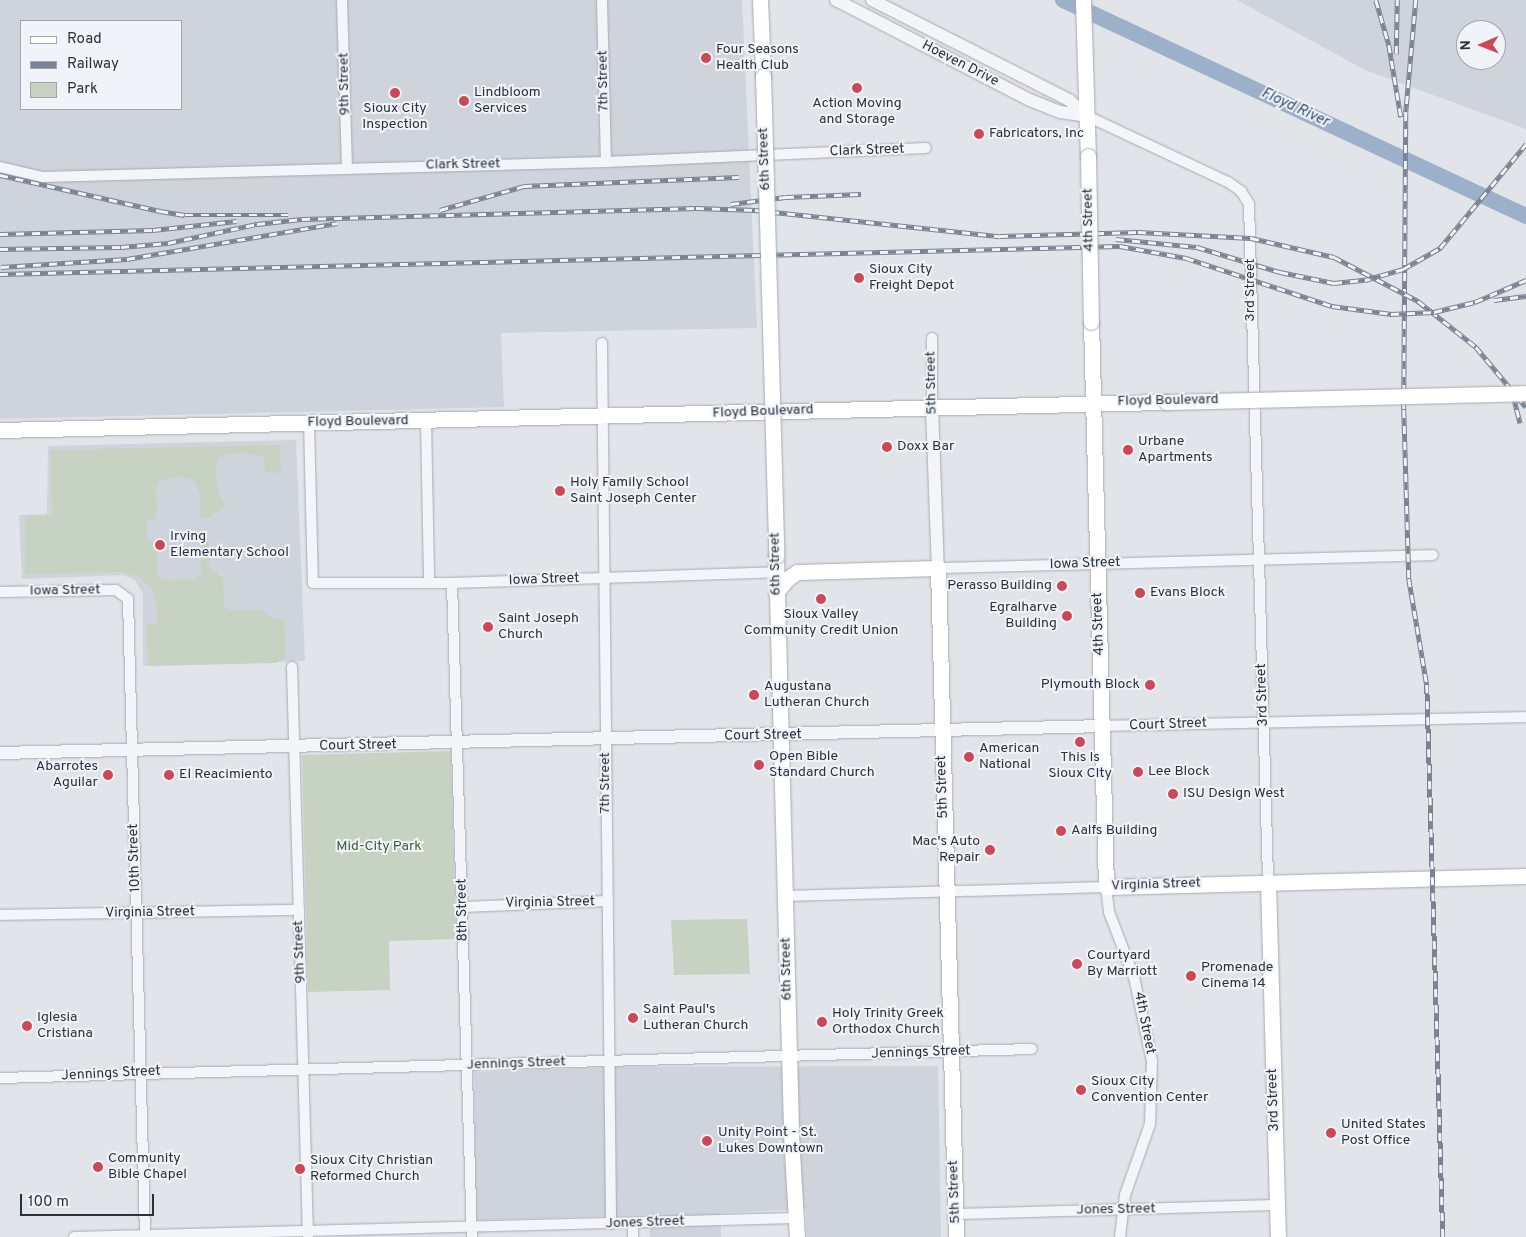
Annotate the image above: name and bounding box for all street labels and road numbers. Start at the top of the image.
street label: Hoeven Drive [919,37,1001,91]
street label: 7th Street [595,50,613,112]
street label: 9th Street [336,52,354,116]
street label: 6th Street [756,127,774,191]
street label: Clark Street [829,141,905,161]
street label: Clark Street [425,156,501,174]
street label: 4th Street [1080,188,1098,252]
street label: 3rd Street [1243,258,1259,322]
street label: 5th Street [923,351,941,415]
street label: Floyd Boulevard [1117,392,1219,410]
street label: Floyd Boulevard [712,402,814,422]
street label: Floyd Boulevard [307,413,409,431]
street label: 6th Street [767,532,785,596]
street label: Iowa Street [1049,554,1121,574]
street label: Iowa Street [508,570,580,590]
street label: Iowa Street [29,582,101,600]
street label: 4th Street [1089,592,1109,656]
street label: 3rd Street [1254,663,1272,727]
street label: Court Street [1129,715,1207,735]
street label: Court Street [724,727,802,745]
street label: Court Street [319,737,397,755]
street label: 7th Street [598,752,614,814]
street label: 5th Street [933,755,953,819]
street label: 10th Street [125,823,145,893]
street label: Virginia Street [1111,875,1201,895]
street label: 8th Street [454,878,472,942]
street label: Virginia Street [505,894,595,912]
street label: Virginia Street [105,904,195,922]
street label: 9th Street [291,920,309,984]
street label: 6th Street [778,937,796,1001]
street label: 4th Street [1130,990,1158,1056]
street label: Jennings Street [871,1043,971,1063]
street label: Jennings Street [466,1054,566,1074]
street label: Jennings Street [61,1063,161,1085]
street label: 3rd Street [1265,1068,1283,1132]
street label: 5th Street [945,1160,965,1224]
street label: Jones Street [1076,1201,1156,1219]
street label: Jones Street [605,1213,685,1233]

